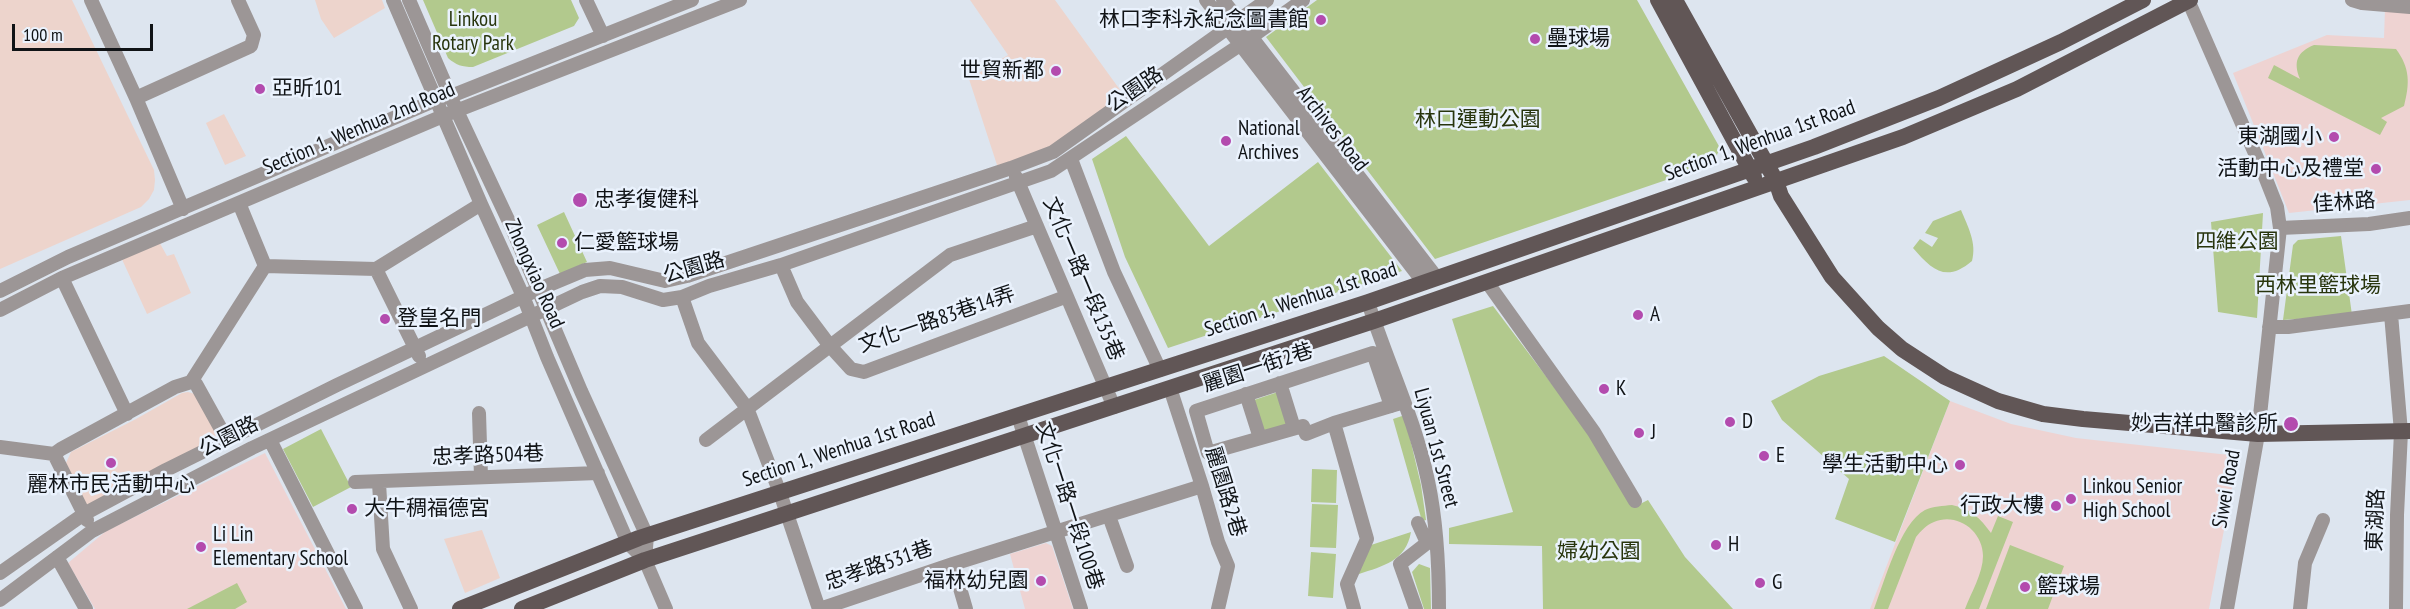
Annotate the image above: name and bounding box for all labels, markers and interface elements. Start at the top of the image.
park label: Linkou Rotary Park [432,7,514,57]
place label: 林口李科永紀念圖書館 [1099,7,1309,33]
scale bar [15,12,156,50]
marker: 林口李科永紀念圖書館 [1314,13,1328,27]
text: 100 m [23,23,63,46]
place label: 壘球場 [1547,26,1610,52]
marker: 壘球場 [1528,32,1542,46]
place label: 世貿新都 [960,58,1044,84]
street label: 公園路 [1102,62,1168,118]
marker: 世貿新都 [1049,64,1063,78]
place label: 亞昕101 [272,76,342,102]
street label: Section 1, Wenhua 2nd Road [259,77,459,181]
street label: Archives Road [1291,81,1373,177]
marker: 亞昕101 [253,82,267,96]
street label: Section 1, Wenhua 1st Road [1661,95,1859,187]
park label: 林口運動公園 [1415,107,1541,133]
place label: National Archives [1238,116,1300,166]
place label: 東湖國小 [2238,124,2322,150]
marker: 東湖國小 [2327,130,2341,144]
marker: National Archives [1219,134,1233,148]
place label: 活動中心及禮堂 [2217,156,2364,182]
marker: 活動中心及禮堂 [2369,162,2383,176]
place label: 忠孝復健科 [594,187,699,213]
street label: 佳林路 [2312,188,2376,218]
marker: 忠孝復健科 [571,191,589,209]
street label: 文化一路一段135巷 [1037,193,1129,365]
street label: Zhongxiao Road [499,216,569,332]
park label: 四維公園 [2195,229,2279,255]
place label: 仁愛籃球場 [574,230,679,256]
marker: 仁愛籃球場 [555,236,569,250]
street label: 公園路 [660,247,728,289]
street label: Section 1, Wenhua 1st Road [1202,257,1400,343]
park label: 西林里籃球場 [2255,273,2381,299]
street label: 文化一路83巷14弄 [855,281,1019,359]
place label: A [1650,302,1660,328]
place label: 登皇名門 [397,306,481,332]
marker: A [1631,308,1645,322]
marker: 登皇名門 [378,312,392,326]
street label: 麗園一街2巷 [1200,338,1316,398]
place label: K [1616,376,1626,402]
marker: K [1597,382,1611,396]
street label: Liyuan 1st Street [1408,386,1464,510]
street label: Section 1, Wenhua 1st Road [740,407,938,493]
place label: D [1742,409,1753,435]
street label: 公園路 [195,411,263,463]
place label: 妙吉祥中醫診所 [2131,411,2278,437]
marker: D [1723,415,1737,429]
marker: 妙吉祥中醫診所 [2282,415,2300,433]
street label: 文化一路一段100巷 [1030,419,1108,593]
place label: J [1651,420,1656,446]
marker: J [1632,426,1646,440]
street label: 忠孝路504巷 [431,441,545,471]
place label: E [1776,443,1785,469]
street label: 麗園路2巷 [1199,444,1251,540]
street label: Siwei Road [2208,448,2246,530]
marker: E [1757,449,1771,463]
place label: 學生活動中心 [1822,452,1948,478]
marker: 麗林市民活動中心 [104,456,118,470]
marker: 學生活動中心 [1953,458,1967,472]
place label: 麗林市民活動中心 [27,472,195,498]
place label: Linkou Senior High School [2083,474,2182,524]
street label: 東湖路 [2362,488,2390,552]
marker: Linkou Senior High School [2064,492,2078,506]
place label: 行政大樓 [1960,493,2044,519]
place label: 大牛稠福德宮 [364,496,490,522]
marker: 行政大樓 [2049,499,2063,513]
marker: 大牛稠福德宮 [345,502,359,516]
place label: Li Lin Elementary School [213,522,348,572]
place label: H [1728,532,1739,558]
street label: 忠孝路531巷 [822,536,936,596]
marker: H [1709,538,1723,552]
park label: 婦幼公園 [1557,539,1641,565]
marker: Li Lin Elementary School [194,540,208,554]
place label: 福林幼兒園 [924,568,1029,594]
place label: G [1772,570,1782,596]
marker: 福林幼兒園 [1034,574,1048,588]
place label: 籃球場 [2037,574,2100,600]
marker: G [1753,576,1767,590]
marker: 籃球場 [2018,580,2032,594]

